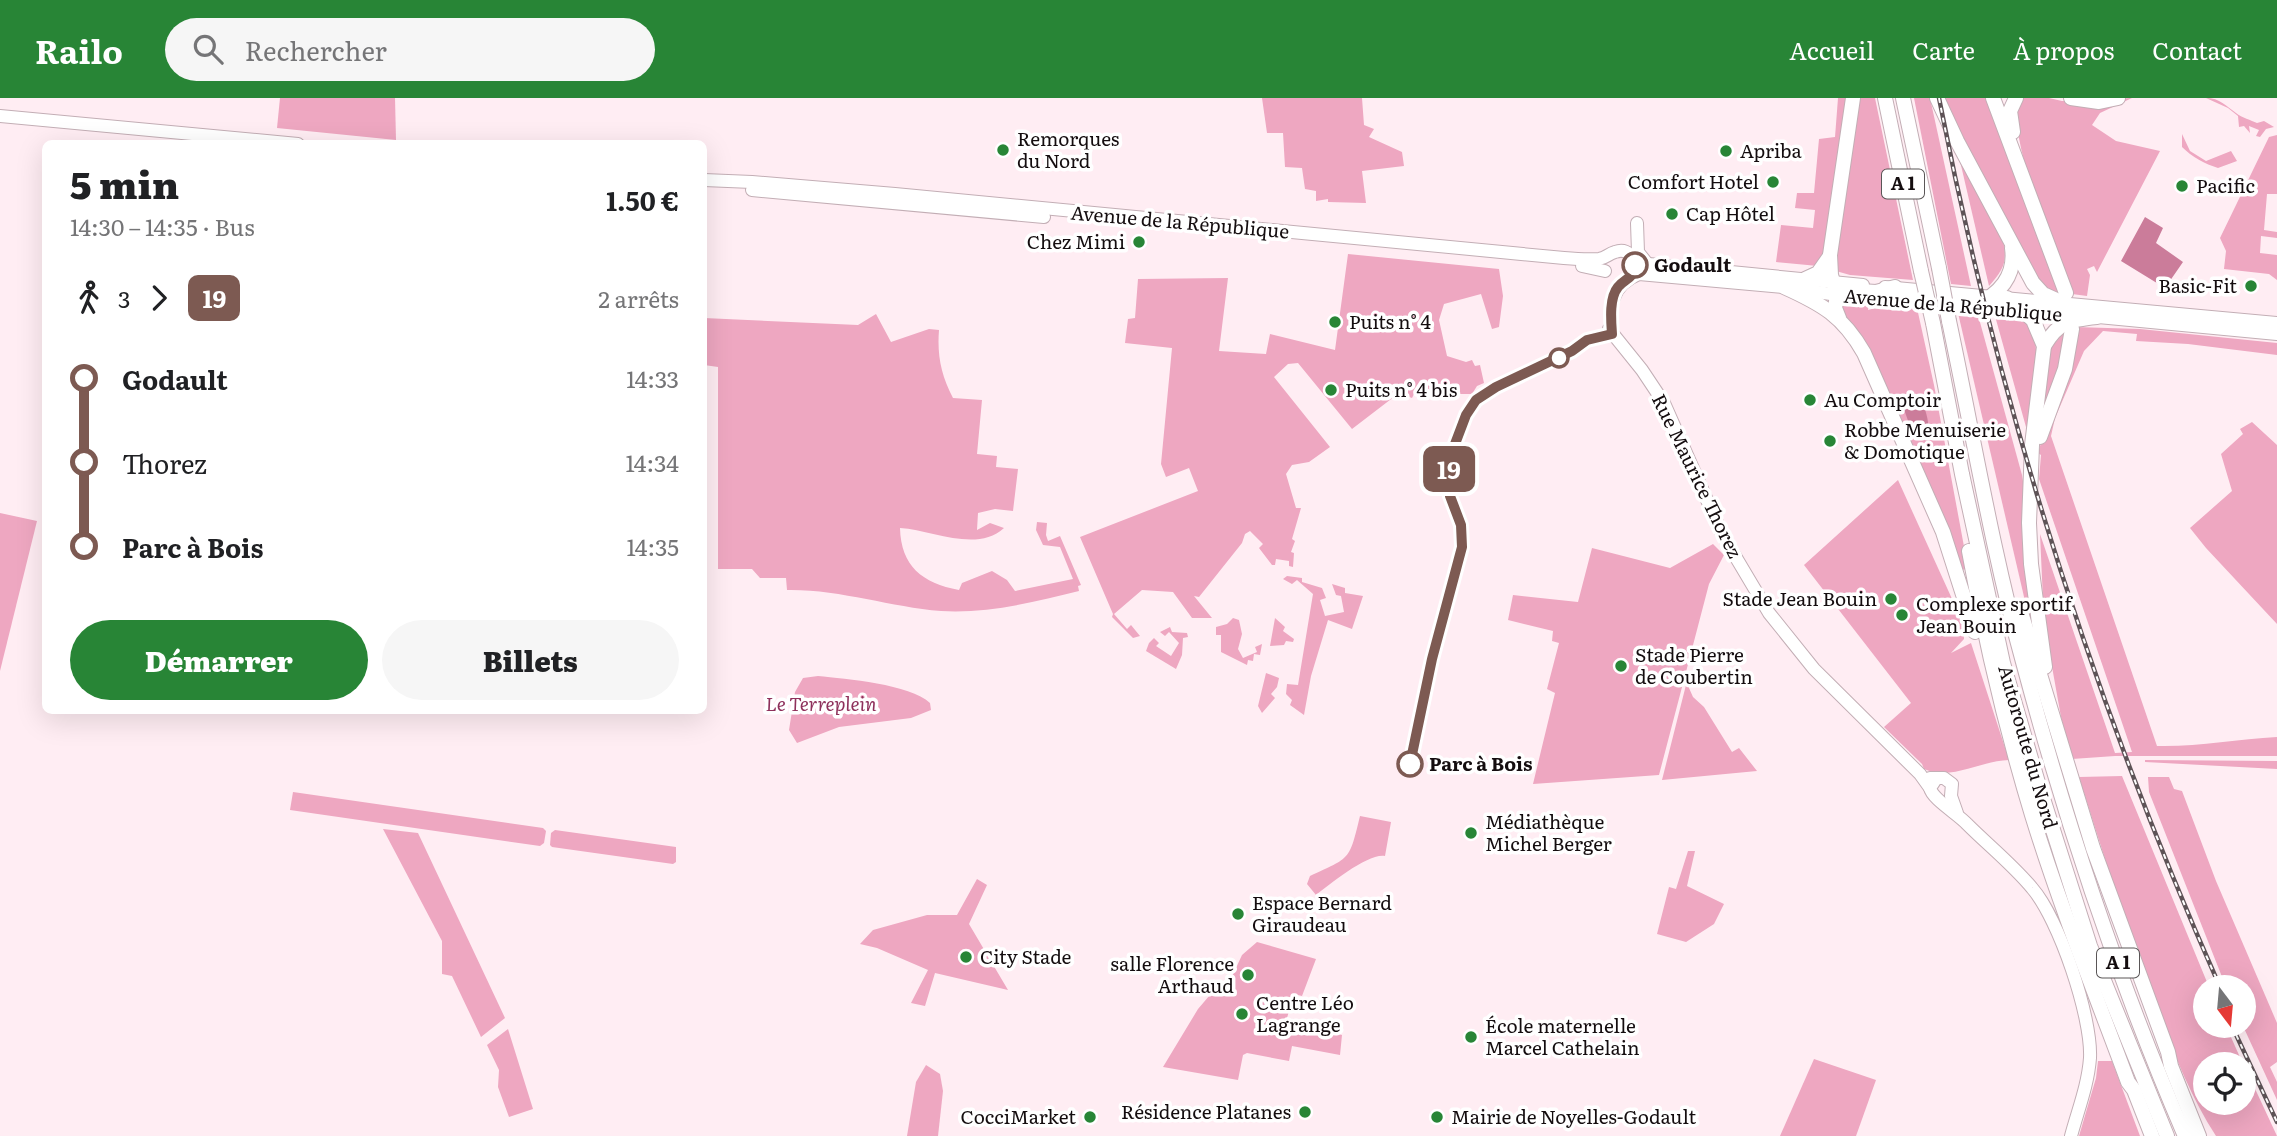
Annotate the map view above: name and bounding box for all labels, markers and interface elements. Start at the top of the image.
search box [165,18,655,81]
text: Railo [35,25,123,74]
icon: search [189,30,227,68]
text: Rechercher [245,30,387,69]
text: Accueil [1789,32,1874,67]
text: Carte [1912,32,1975,67]
text: À propos [2013,32,2114,67]
text: Contact [2152,32,2242,67]
place label: Remorques du Nord [1017,124,1120,174]
place label: Apriba [1740,136,1803,164]
marker: Remorques du Nord [995,142,1011,158]
marker: Apriba [1718,143,1734,159]
text: 5 min [70,154,179,211]
place label: Comfort Hotel [1628,167,1759,195]
road number: A 1 [1882,170,1924,198]
place label: Pacific [2196,171,2255,199]
marker: Comfort Hotel [1765,174,1781,190]
marker: Pacific [2174,178,2190,194]
text: 1.50 € [606,180,679,219]
street label: Avenue de la République [1070,198,1291,245]
place label: Cap Hôtel [1686,199,1775,227]
marker: Cap Hôtel [1664,206,1680,222]
text: 14:30 – 14:35 · Bus [70,209,255,243]
place label: Chez Mimi [1027,227,1125,255]
marker: Chez Mimi [1131,234,1147,250]
place label: Godault [1654,250,1732,278]
marker: Godault [1622,252,1648,278]
place label: Basic-Fit [2158,271,2237,299]
marker: Basic-Fit [2243,278,2259,294]
icon: walk [70,279,108,317]
icon: forward [140,279,178,317]
text: 19 [202,280,226,315]
text: 3 [118,281,130,315]
text: 2 arrêts [598,281,679,315]
street label: Avenue de la République [1843,281,2064,328]
place label: Puits n° 4 [1349,307,1432,335]
marker: Puits n° 4 [1327,314,1343,330]
unlabelled marker [1549,348,1569,368]
text: Godault [122,359,228,398]
text: 14:33 [626,361,679,395]
place label: Puits n° 4 bis [1345,375,1458,403]
marker: Puits n° 4 bis [1323,382,1339,398]
place label: Au Comptoir [1824,385,1941,413]
street label: Rue Maurice Thorez [1646,389,1750,562]
marker: Au Comptoir [1802,392,1818,408]
place label: Robbe Menuiserie & Domotique [1844,415,2006,465]
marker: Robbe Menuiserie & Domotique [1822,433,1838,449]
text: Thorez [122,443,207,482]
text: 14:34 [625,445,679,479]
line badge: 19 [1418,446,1480,492]
text: 19 [1437,451,1461,486]
text: Parc à Bois [122,527,264,566]
text: 14:35 [626,529,679,563]
place label: Stade Jean Bouin [1722,584,1877,612]
place label: Complexe sportif Jean Bouin [1916,589,2073,639]
marker: Stade Jean Bouin [1883,591,1899,607]
marker: Complexe sportif Jean Bouin [1894,607,1910,623]
button: Démarrer [70,620,368,700]
button: Billets [382,620,679,700]
place label: Stade Pierre de Coubertin [1635,640,1753,690]
marker: Stade Pierre de Coubertin [1613,658,1629,674]
street label: Autoroute du Nord [1992,662,2066,832]
park label: Le Terreplein [766,689,877,717]
place label: Parc à Bois [1429,749,1532,777]
marker: Parc à Bois [1397,751,1423,777]
place label: Médiathèque Michel Berger [1485,807,1612,857]
marker: Médiathèque Michel Berger [1463,825,1479,841]
place label: Espace Bernard Giraudeau [1252,888,1392,938]
marker: Espace Bernard Giraudeau [1230,906,1246,922]
place label: City Stade [980,942,1072,970]
road number: A 1 [2097,948,2139,978]
marker: City Stade [958,949,974,965]
place label: salle Florence Arthaud [1110,949,1234,999]
marker: salle Florence Arthaud [1240,967,1256,983]
north arrow [2193,975,2256,1038]
map controls [2193,975,2256,1115]
place label: Centre Léo Lagrange [1256,988,1354,1038]
marker: Centre Léo Lagrange [1234,1006,1250,1022]
place label: École maternelle Marcel Cathelain [1485,1011,1640,1061]
marker: École maternelle Marcel Cathelain [1463,1029,1479,1045]
button: locate [2193,1052,2256,1115]
place label: Résidence Platanes [1121,1097,1291,1125]
place label: CocciMarket [960,1102,1076,1130]
place label: Mairie de Noyelles-Godault [1451,1102,1697,1130]
marker: Résidence Platanes [1297,1104,1313,1120]
marker: CocciMarket [1082,1109,1098,1125]
marker: Mairie de Noyelles-Godault [1429,1109,1445,1125]

